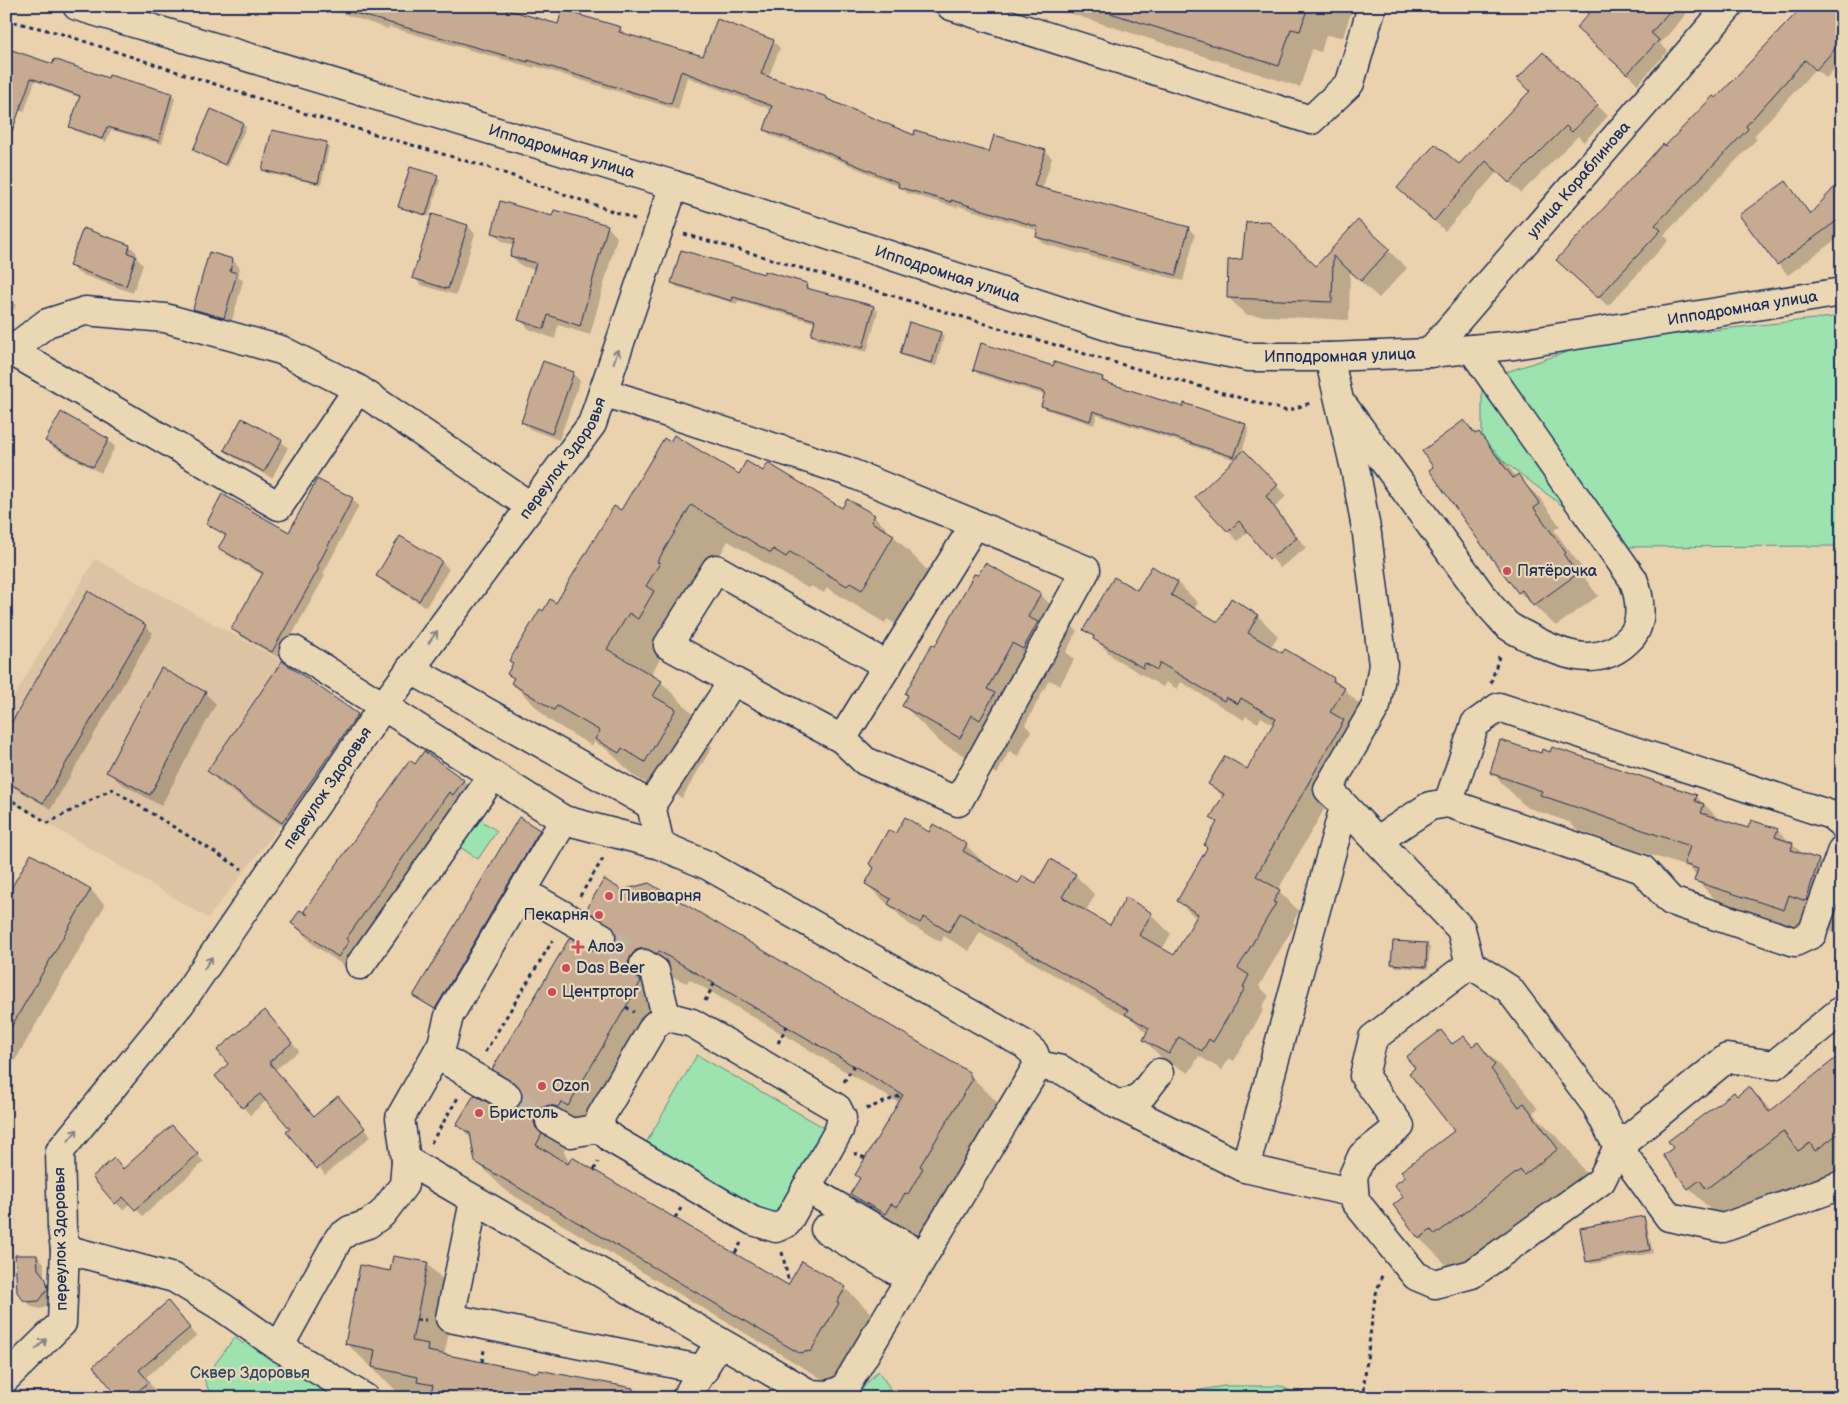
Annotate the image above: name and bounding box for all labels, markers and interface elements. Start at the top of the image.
street label: улица Кораблинова [1523,117,1635,242]
street label: Ипподромная улица [486,120,638,182]
street label: Ипподромная улица [872,242,1023,307]
street label: Ипподромная улица [1666,286,1820,330]
street label: Ипподромная улица [1264,344,1417,367]
one-way arrow [611,349,621,365]
street label: переулок Здоровья [515,394,610,523]
place label: Пятёрочка [1517,562,1598,581]
marker: Пятёрочка [1501,565,1513,577]
one-way arrow [428,631,439,644]
street label: переулок Здоровья [279,723,376,853]
place label: Пивоварня [619,887,702,906]
marker: Пивоварня [603,890,615,902]
place label: Пекарня [523,906,589,925]
marker: Пекарня [593,909,605,921]
place label: Алоэ [587,938,623,957]
marker: Алоэ [572,941,584,953]
one-way arrow [203,957,213,971]
place label: Das Beer [576,959,645,978]
marker: Das Beer [560,962,572,974]
place label: Центрторг [562,983,639,1002]
marker: Центрторг [546,986,558,998]
place label: Ozon [552,1077,590,1096]
marker: Ozon [536,1080,548,1092]
place label: Бристоль [489,1104,558,1123]
marker: Бристоль [473,1107,485,1119]
one-way arrow [68,1129,79,1142]
street label: переулок Здоровья [50,1167,72,1311]
one-way arrow [35,1337,47,1350]
park label: Сквер Здоровья [190,1364,310,1383]

